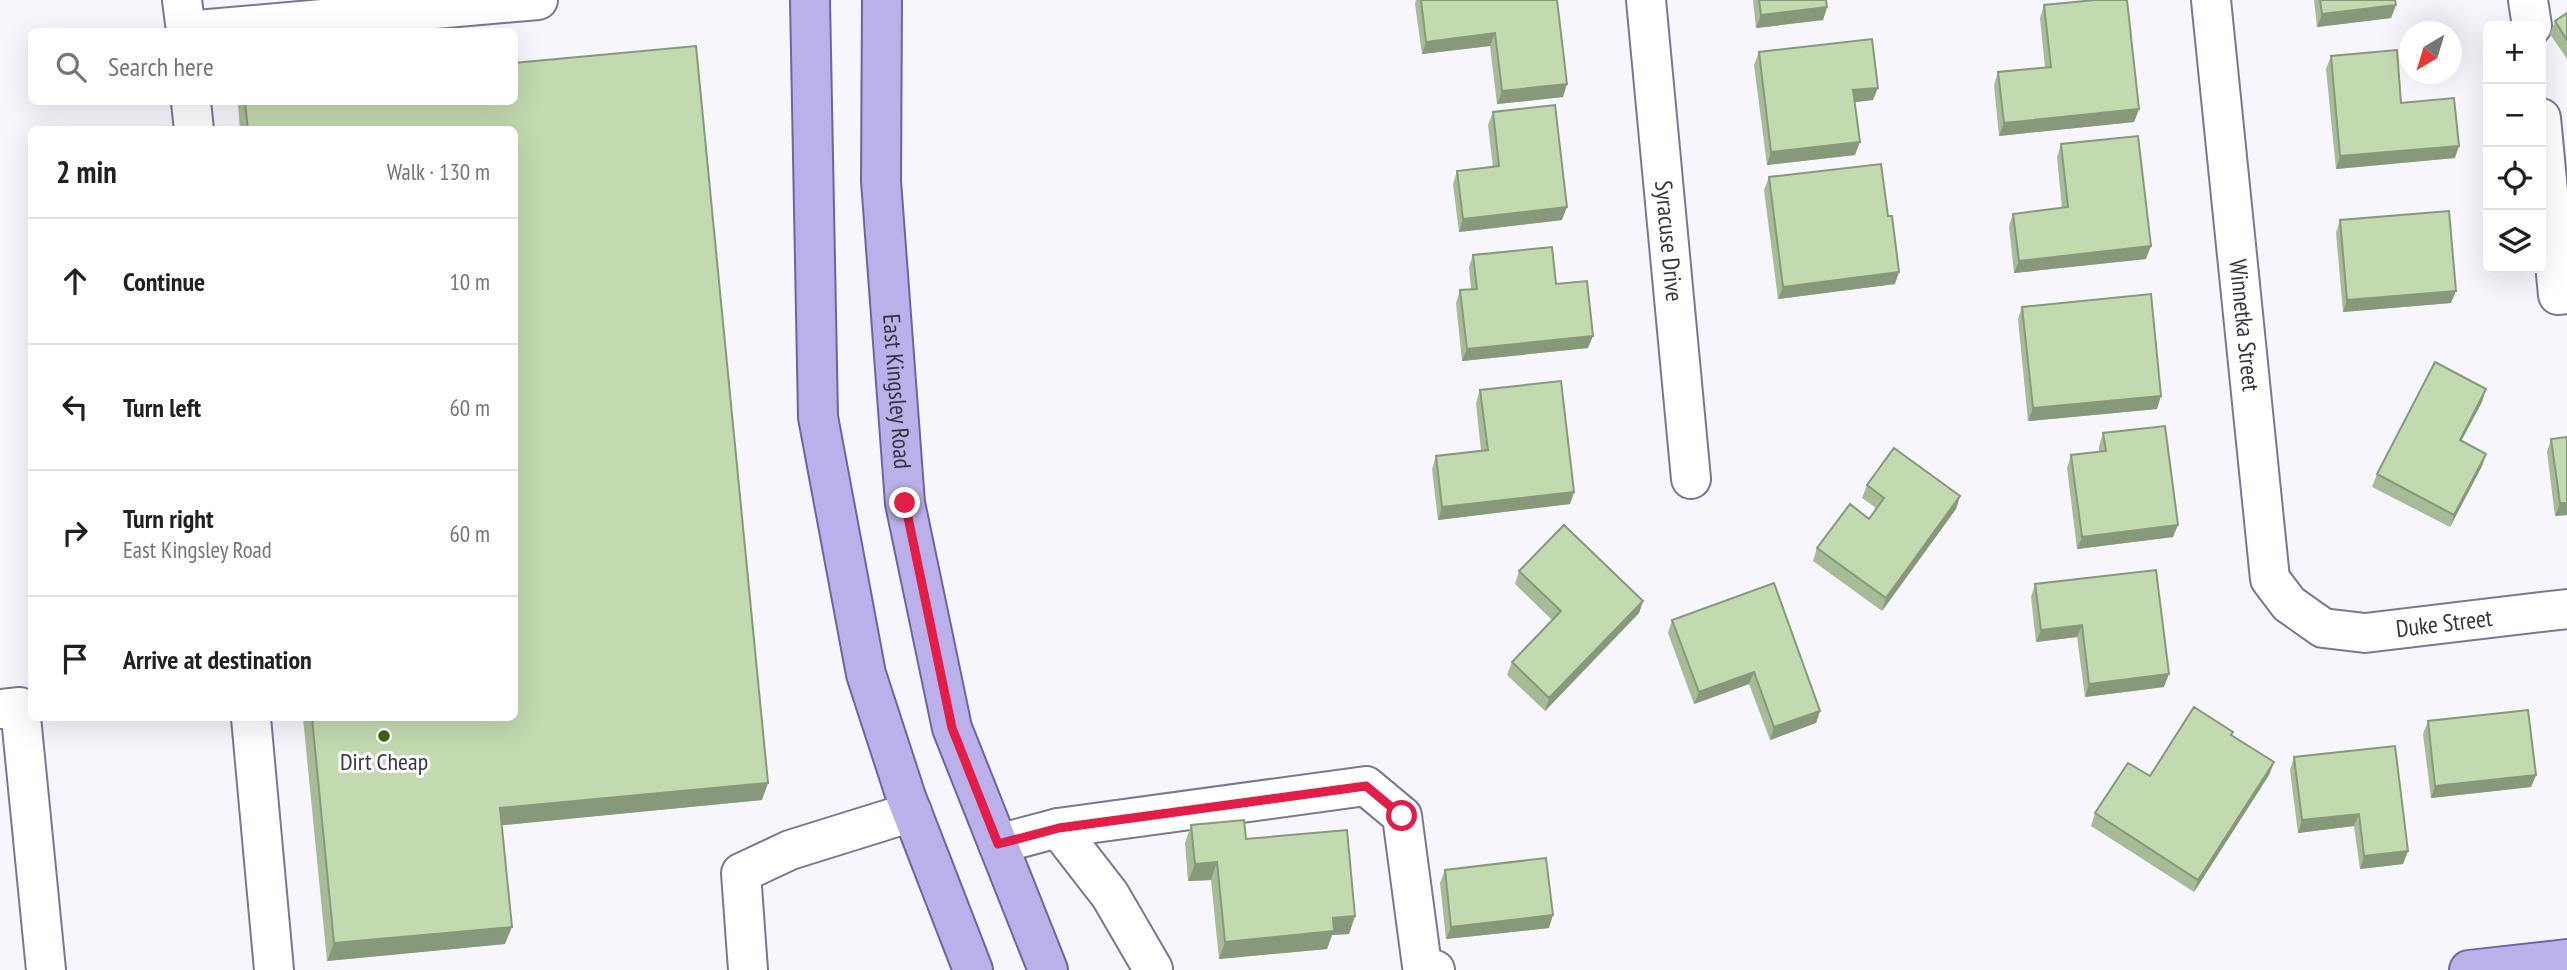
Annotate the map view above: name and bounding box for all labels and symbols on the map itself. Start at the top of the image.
north arrow [2399,21,2462,84]
street label: Syracuse Drive [1648,179,1690,303]
street label: Winnetka Street [2222,258,2267,393]
street label: East Kingsley Road [876,313,918,470]
route end [889,487,920,518]
street label: Duke Street [2394,602,2494,644]
marker: Dirt Cheap [376,728,392,744]
place label: Dirt Cheap [340,746,428,777]
route start [1386,800,1417,831]

